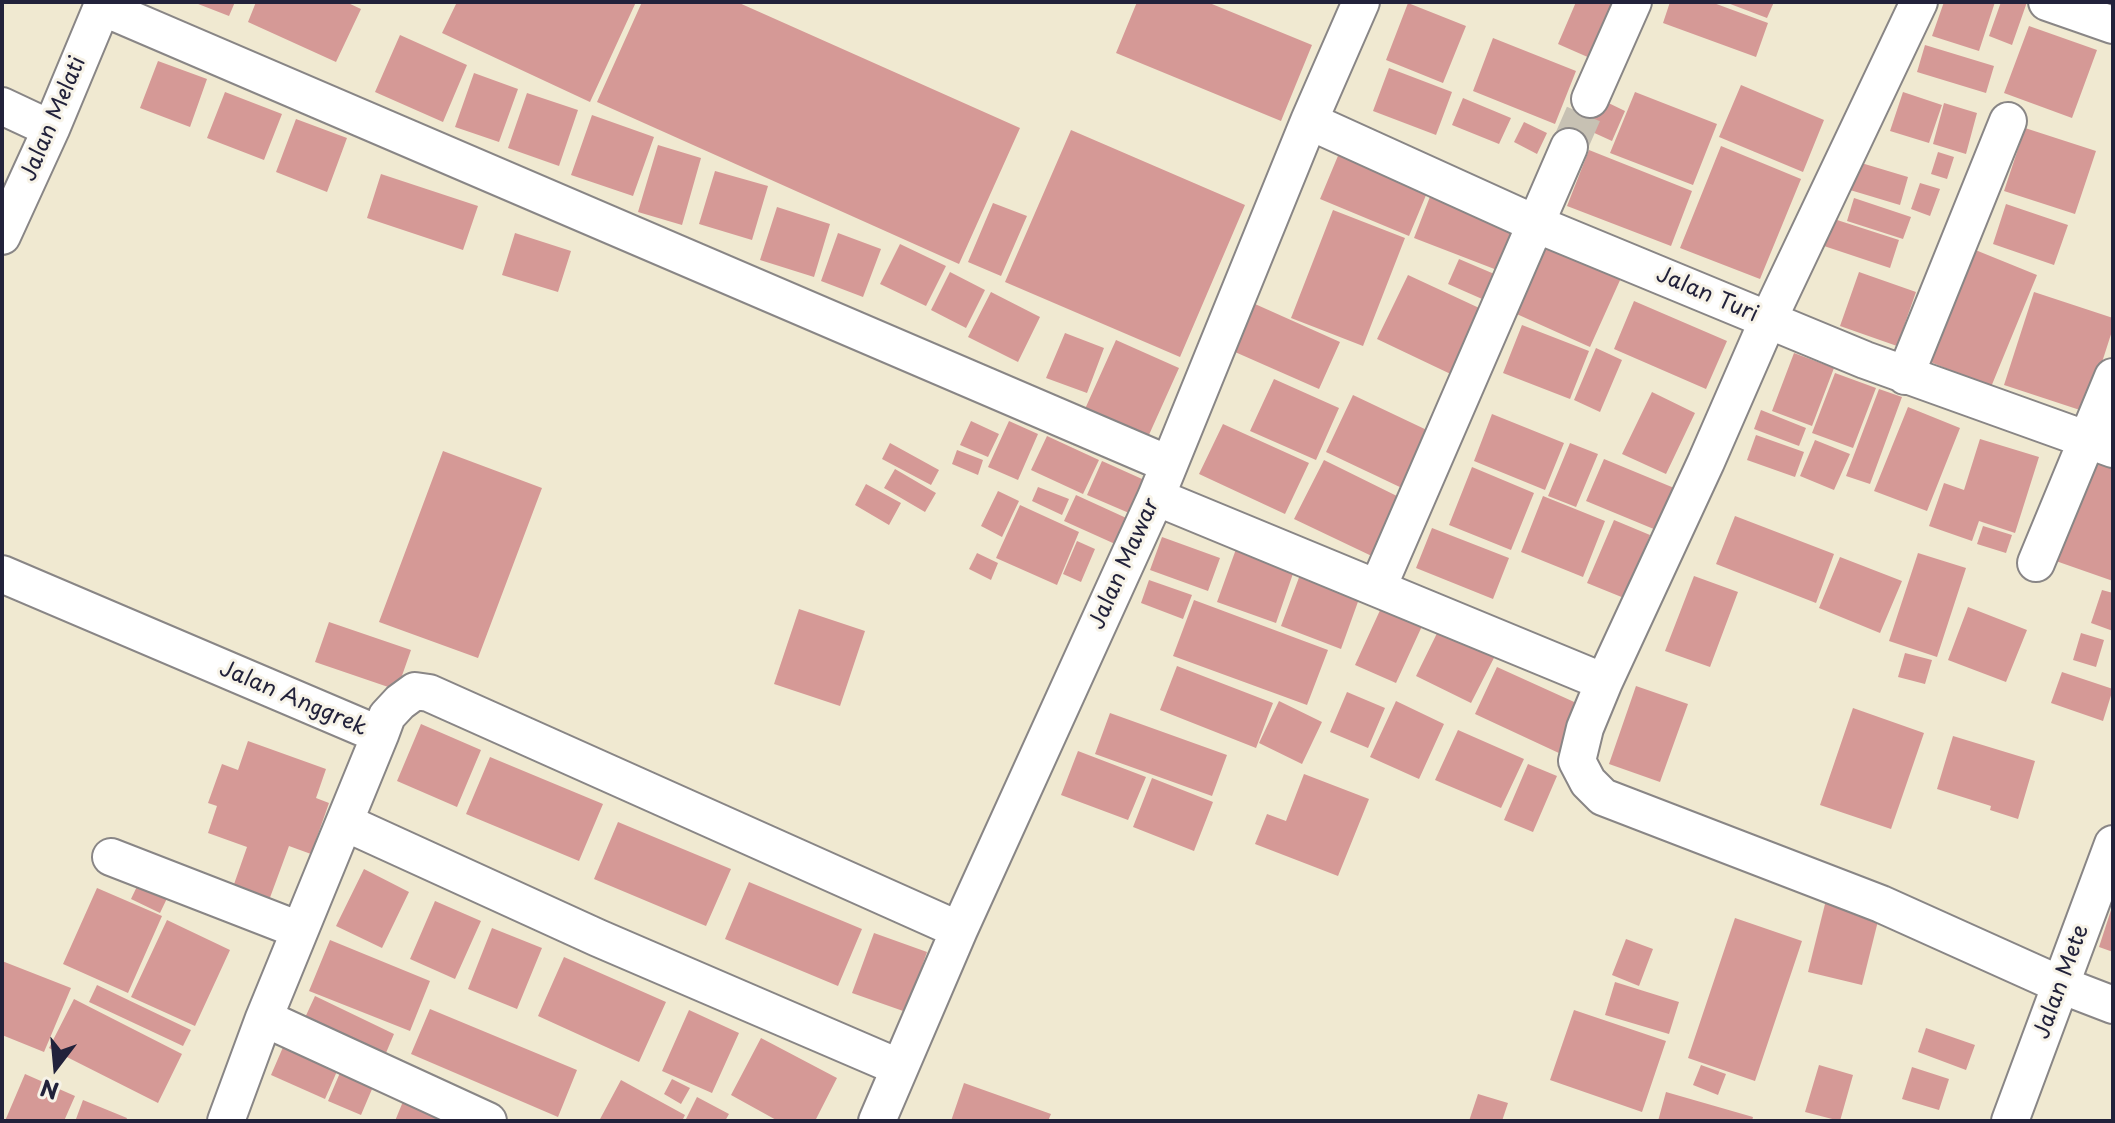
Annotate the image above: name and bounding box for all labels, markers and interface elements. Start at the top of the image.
street label: Jalan Melati [16,53,92,185]
street label: Jalan Turi [1652,262,1762,328]
street label: Jalan Mawar [1084,494,1166,634]
street label: Jalan Anggrek [215,656,371,742]
street label: Jalan Mete [2029,921,2095,1043]
north arrow [16,1027,96,1107]
text: N [36,1072,62,1109]

